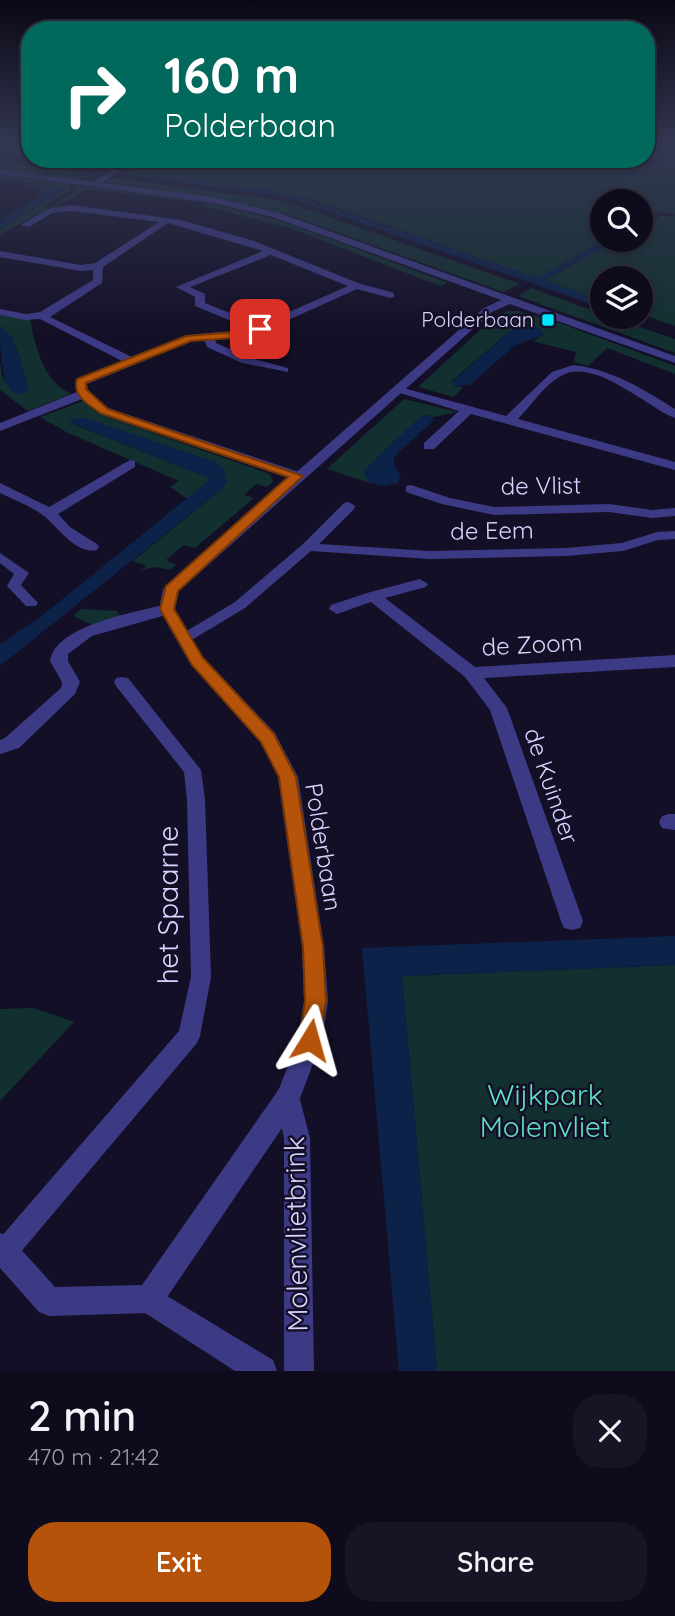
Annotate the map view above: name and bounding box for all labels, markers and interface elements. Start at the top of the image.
text: 160 m [164,44,299,105]
icon: right [49,49,140,140]
text: Polderbaan [164,105,336,145]
map controls [590,189,653,329]
button: search [590,189,653,252]
button: layers [590,266,653,329]
pin [230,299,290,359]
place label: Polderbaan [421,306,534,332]
icon: arrive [241,310,279,348]
marker: Polderbaan [540,312,556,328]
street label: de Vlist [500,469,582,501]
street label: de Eem [450,514,534,546]
street label: de Zoom [481,626,583,662]
street label: de Kuinder [518,724,586,848]
street label: Polderbaan [299,781,349,913]
street label: het Spaarne [150,826,185,984]
position arrow [273,1003,347,1077]
park label: Wijkpark Molenvliet [480,1077,610,1144]
street label: Molenvlietbrink [276,1136,315,1332]
text: 2 min [28,1389,136,1442]
button: close [573,1394,647,1468]
text: 470 m · 21:42 [28,1442,160,1471]
button: Exit [28,1522,331,1602]
button: Share [345,1522,647,1602]

